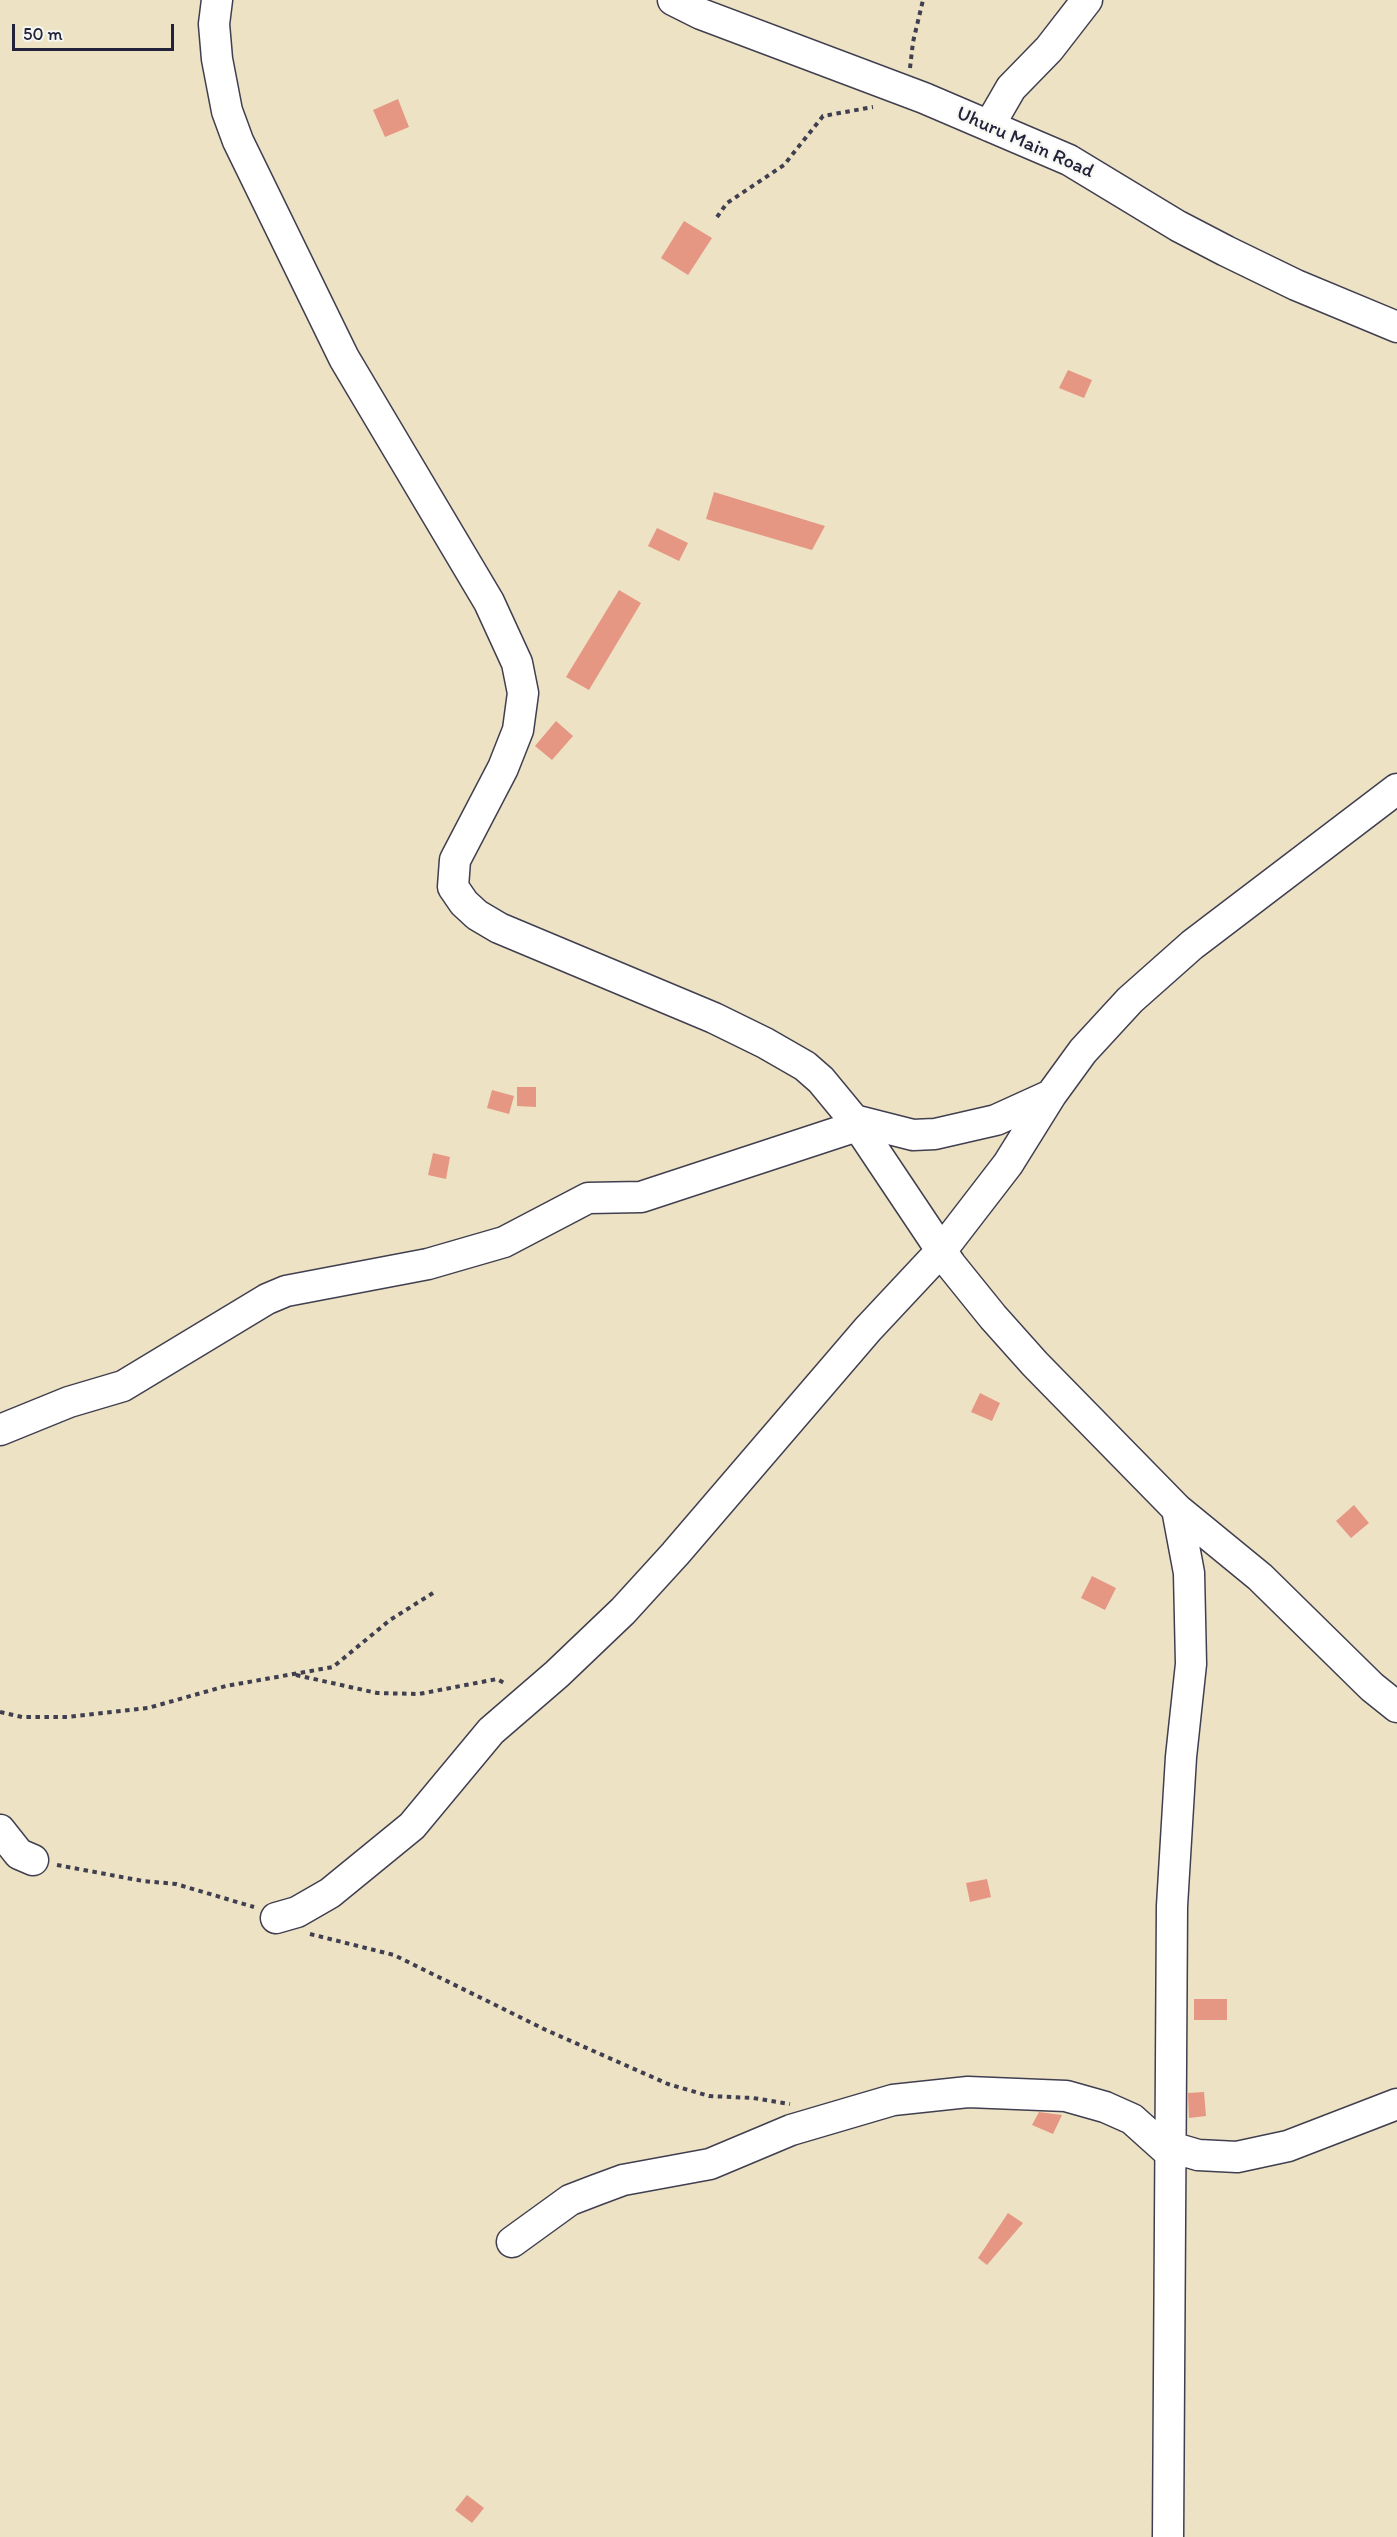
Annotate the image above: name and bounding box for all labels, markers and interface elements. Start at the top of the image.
scale bar [15,12,177,50]
text: 50 m [23,23,63,45]
street label: Uhuru Main Road [952,102,1098,184]

